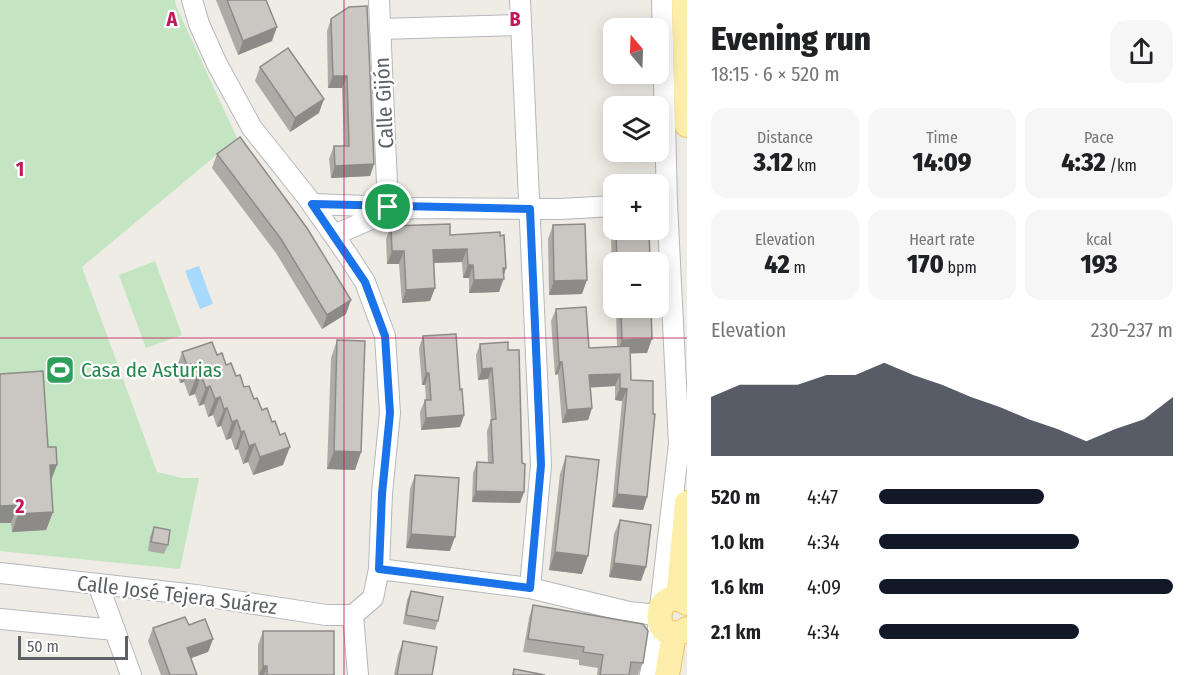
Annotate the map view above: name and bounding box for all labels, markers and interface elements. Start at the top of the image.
text: A [166,7,179,31]
text: B [509,7,521,31]
north arrow [603,18,669,84]
map controls [603,18,669,318]
text: Evening run [711,19,871,59]
button: share [1110,20,1173,83]
street label: Calle Gijón [369,57,399,149]
text: 18:15 · 6 × 520 m [711,62,840,86]
button: layers [603,96,669,162]
text: Distance [757,128,813,147]
text: Time [926,128,958,147]
text: Pace [1084,128,1114,147]
text: 3.12 [754,147,793,178]
text: 14:09 [913,147,971,178]
text: 4:32 [1061,147,1106,178]
text: km [793,156,816,175]
text: /km [1106,156,1137,175]
text: 1 [16,157,24,181]
button: + [603,174,669,240]
pin [362,181,413,232]
icon: arrive [371,190,404,223]
text: Elevation [755,230,815,249]
text: Heart rate [909,230,975,249]
text: kcal [1086,230,1112,249]
text: 42 [764,249,790,280]
text: 170 [907,249,944,280]
text: 193 [1081,249,1117,280]
button: − [603,252,669,318]
text: m [790,258,806,277]
text: bpm [944,258,977,277]
text: Elevation [711,318,786,342]
text: 230–237 m [1091,318,1173,342]
sports icon: Casa de Asturias [44,354,76,386]
place label: Casa de Asturias [81,357,222,383]
text: 520 m [711,485,760,509]
text: 4:47 [807,485,838,509]
text: 2 [14,494,25,518]
text: 1.0 km [711,530,764,554]
text: 4:34 [807,530,840,554]
street label: Calle José Tejera Suárez [75,570,279,620]
text: 1.6 km [711,575,764,599]
text: 4:09 [807,575,841,599]
text: 2.1 km [711,620,761,644]
text: 4:34 [807,620,840,644]
scale bar [18,633,128,660]
text: 50 m [27,637,59,656]

